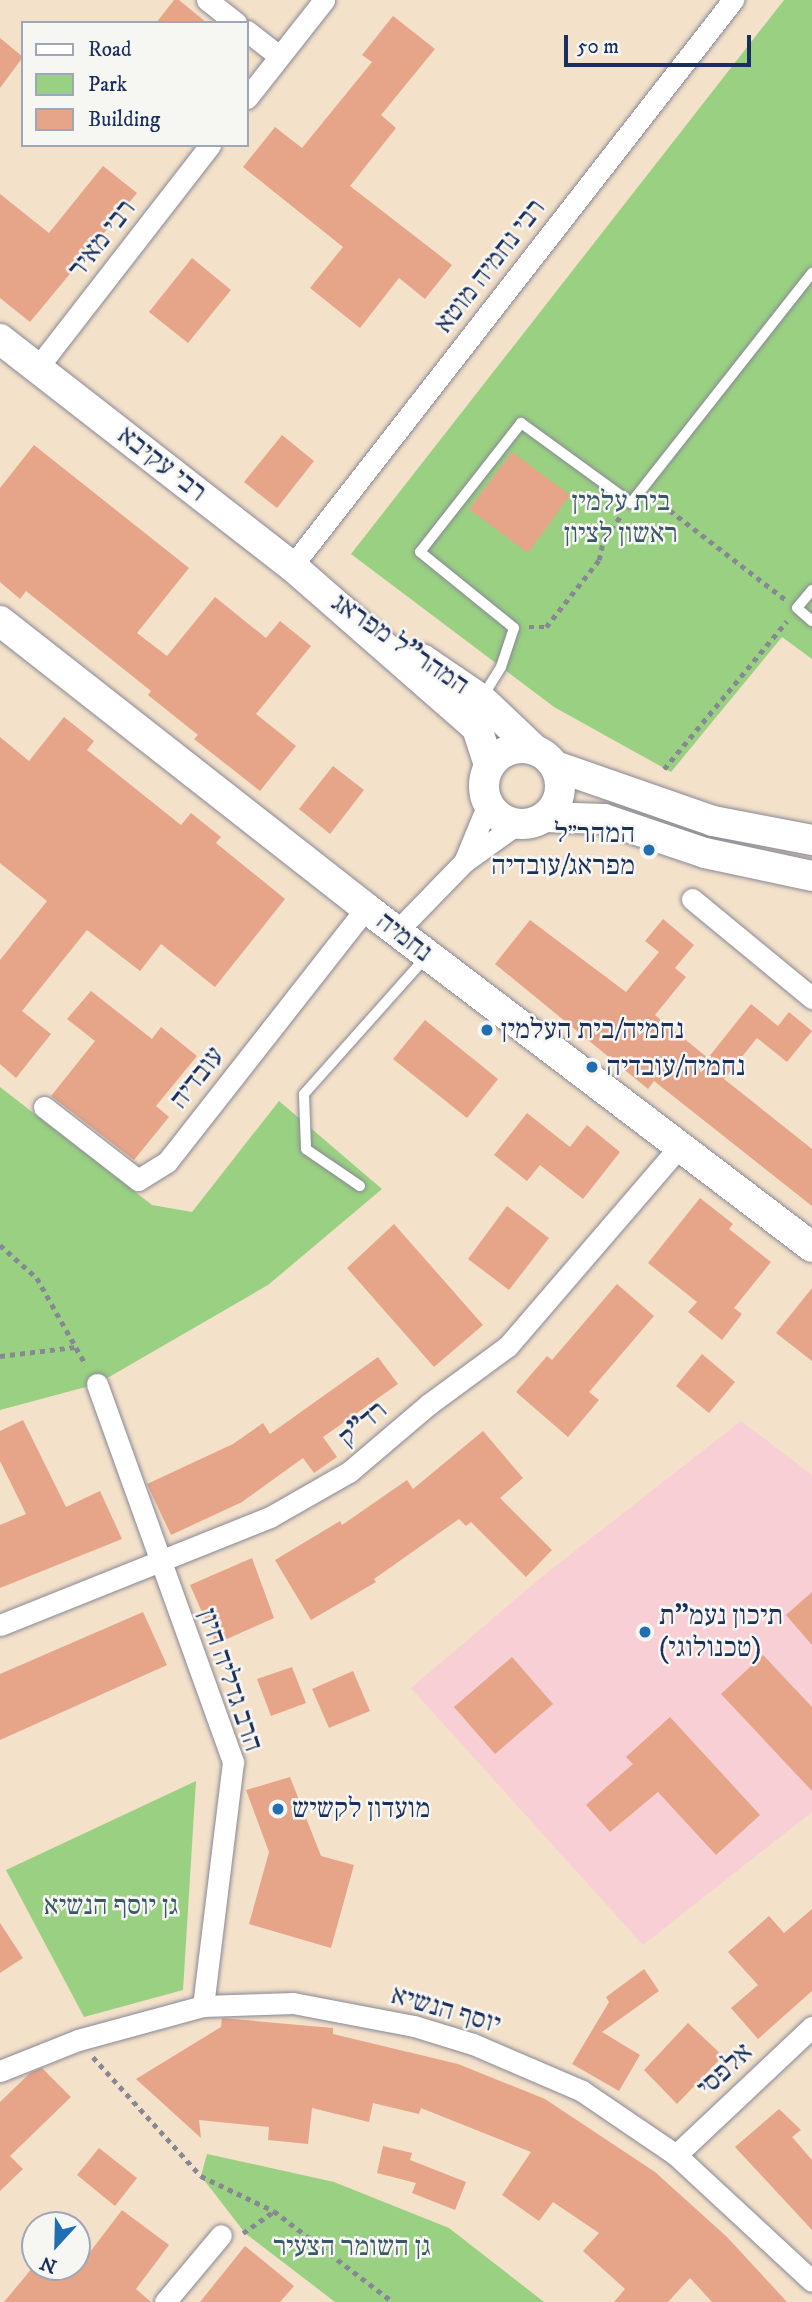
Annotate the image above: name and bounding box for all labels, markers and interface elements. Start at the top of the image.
legend [21,21,248,147]
scale bar [567,21,754,65]
text: 50 m [577,34,619,60]
text: Road [88,37,132,63]
text: Park [88,72,127,98]
text: Building [88,107,160,133]
street label: רבי נחמיה מוטא [427,192,553,340]
street label: רבי מאיר [61,193,143,285]
street label: רבי עקיבא [111,419,213,509]
park label: בית עלמין ראשון לציון [564,485,678,551]
street label: המהר"ל מפראג [325,586,475,702]
place label: המהר״ל מפראג/עובדיה [491,817,635,883]
marker: המהר״ל מפראג/עובדיה [641,842,657,858]
street label: נחמיה [369,905,439,969]
place label: נחמיה/בית העלמין [501,1013,684,1047]
marker: נחמיה/בית העלמין [479,1022,495,1038]
street label: עובדיה [162,1040,232,1116]
place label: נחמיה/עובדיה [606,1050,745,1084]
marker: נחמיה/עובדיה [584,1059,600,1075]
street label: רד"ק [332,1394,394,1454]
place label: תיכון נעמ"ת (טכנולוגי) [659,1599,783,1665]
street label: הרב גדליה חיון [190,1604,270,1756]
marker: תיכון נעמ"ת (טכנולוגי) [637,1624,653,1640]
place label: מועדון לקשיש [292,1792,430,1826]
marker: מועדון לקשיש [270,1801,286,1817]
park label: גן יוסף הנשיא [44,1889,178,1923]
street label: יוסף הנשיא [387,1978,505,2042]
street label: אלפסי [690,2036,760,2104]
north arrow [21,2211,91,2281]
park label: גן השומר הצעיר [273,2230,431,2264]
text: N [37,2250,60,2278]

